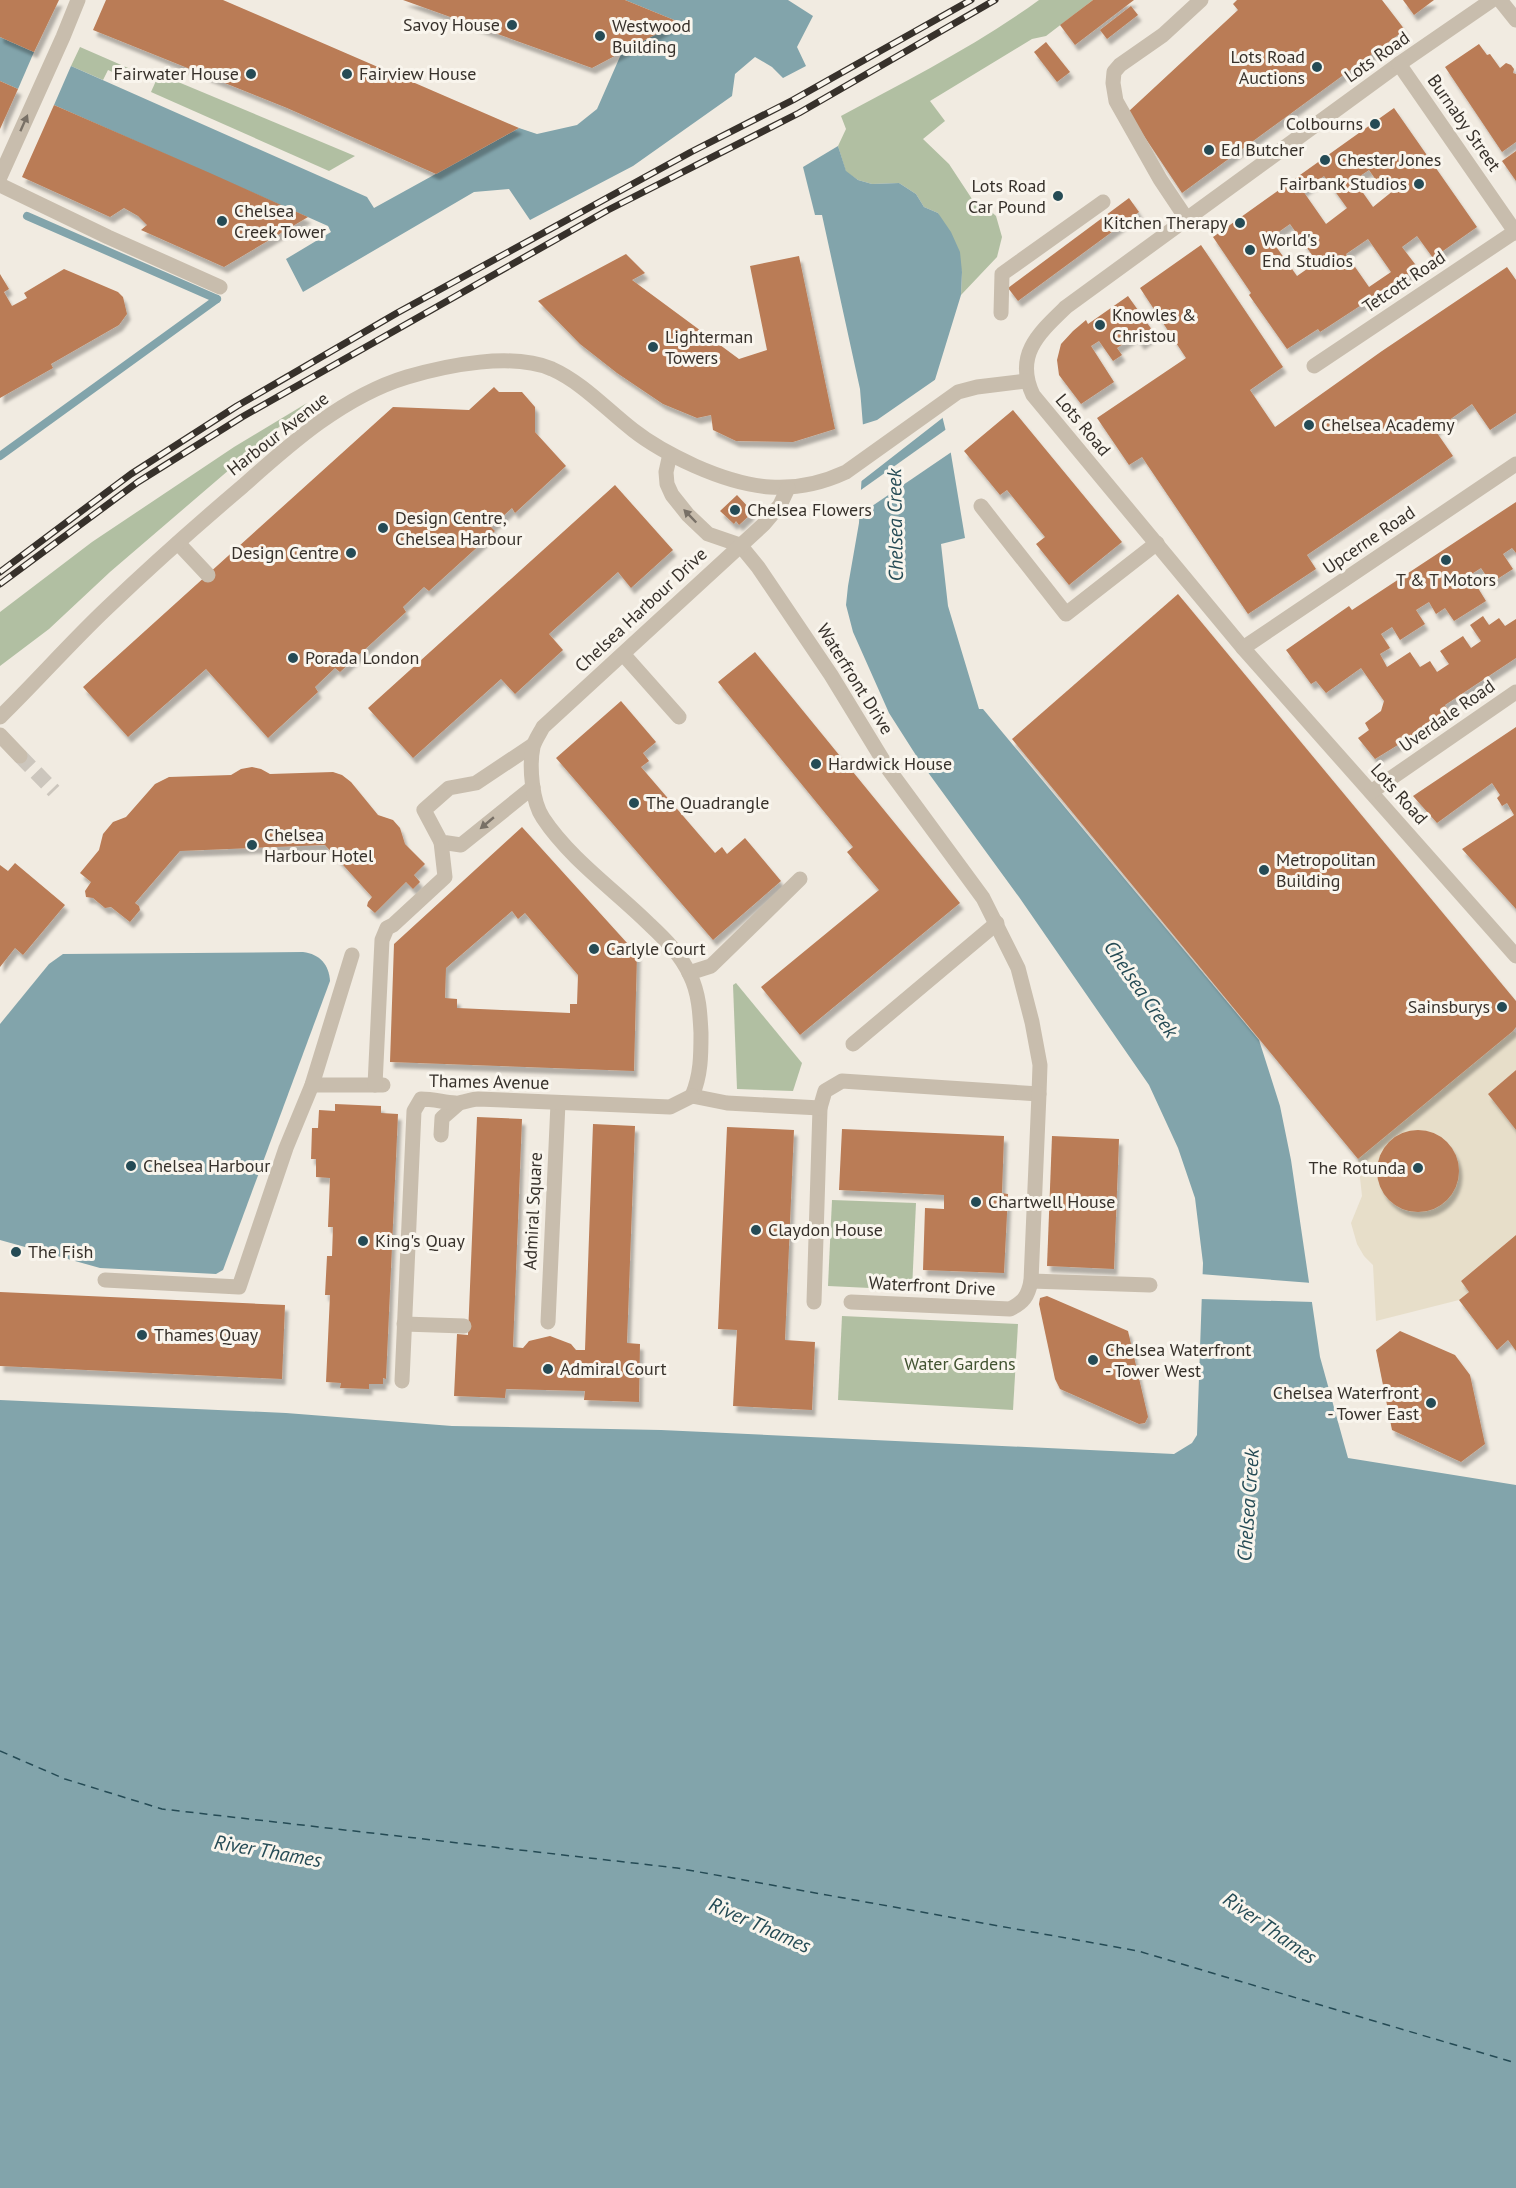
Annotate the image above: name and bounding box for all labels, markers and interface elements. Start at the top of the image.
place label: Savoy House [403,13,500,36]
place label: Westwood Building [612,14,691,58]
marker: Savoy House [505,18,519,32]
street label: Lots Road [1340,26,1414,87]
marker: Westwood Building [593,29,607,43]
place label: Lots Road Auctions [1231,45,1305,89]
marker: Lots Road Auctions [1310,60,1324,74]
place label: Fairwater House [114,62,239,85]
place label: Fairview House [359,62,476,85]
marker: Fairwater House [244,67,258,81]
marker: Fairview House [340,67,354,81]
street label: Burnaby Street [1423,70,1506,176]
place label: Colbourns [1286,112,1363,135]
one-way arrow [19,114,29,132]
marker: Colbourns [1368,117,1382,131]
place label: Ed Butcher [1221,138,1304,161]
marker: Ed Butcher [1202,143,1216,157]
place label: Chester Jones [1337,148,1441,171]
marker: Chester Jones [1318,153,1332,167]
place label: Fairbank Studios [1279,172,1407,195]
place label: Lots Road Car Pound [968,174,1046,218]
marker: Fairbank Studios [1412,177,1426,191]
marker: Lots Road Car Pound [1051,189,1065,203]
place label: Chelsea Creek Tower [234,199,326,243]
place label: Kitchen Therapy [1103,211,1229,234]
marker: Chelsea Creek Tower [215,214,229,228]
marker: Kitchen Therapy [1233,216,1247,230]
place label: World's End Studios [1262,228,1353,272]
marker: World's End Studios [1243,243,1257,257]
street label: Tetcott Road [1358,245,1450,318]
place label: Knowles & Christou [1112,303,1196,347]
marker: Knowles & Christou [1093,318,1107,332]
place label: Lighterman Towers [665,325,753,369]
marker: Lighterman Towers [646,340,660,354]
street label: Harbour Avenue [222,387,333,480]
street label: Lots Road [1051,389,1116,461]
place label: Chelsea Academy [1321,413,1455,436]
marker: Chelsea Academy [1302,418,1316,432]
water label: Chelsea Creek [881,467,909,582]
place label: Chelsea Flowers [747,498,872,521]
street label: Upcerne Road [1318,500,1419,579]
marker: Chelsea Flowers [728,503,742,517]
place label: Design Centre, Chelsea Harbour [395,506,522,550]
one-way arrow [684,510,698,524]
marker: Design Centre, Chelsea Harbour [376,521,390,535]
place label: Design Centre [231,541,339,564]
street label: Chelsea Harbour Drive [570,542,712,677]
marker: Design Centre [344,546,358,560]
marker: T & T Motors [1439,553,1453,567]
place label: T & T Motors [1396,568,1496,591]
street label: Waterfront Drive [812,619,899,739]
place label: Porada London [305,646,419,669]
marker: Porada London [286,651,300,665]
street label: Uverdale Road [1394,674,1499,757]
place label: Hardwick House [828,752,952,775]
marker: Hardwick House [809,757,823,771]
street label: Lots Road [1366,758,1433,829]
place label: The Quadrangle [646,791,769,814]
marker: The Quadrangle [627,796,641,810]
one-way arrow [479,816,495,829]
place label: Chelsea Harbour Hotel [264,823,374,867]
marker: Chelsea Harbour Hotel [245,838,259,852]
place label: Metropolitan Building [1276,848,1376,892]
marker: Metropolitan Building [1257,863,1271,877]
water label: Chelsea Creek [1098,935,1185,1043]
place label: Carlyle Court [606,937,706,960]
marker: Carlyle Court [587,942,601,956]
place label: Sainsburys [1408,995,1490,1018]
marker: Sainsburys [1495,1000,1509,1014]
street label: Thames Avenue [429,1069,549,1094]
street label: Admiral Square [518,1152,547,1270]
place label: Chelsea Harbour [143,1154,270,1177]
place label: The Rotunda [1308,1156,1406,1179]
marker: Chelsea Harbour [124,1159,138,1173]
marker: The Rotunda [1411,1161,1425,1175]
place label: Chartwell House [988,1190,1115,1213]
marker: Chartwell House [969,1195,983,1209]
place label: Claydon House [768,1218,883,1241]
marker: Claydon House [749,1223,763,1237]
place label: King's Quay [375,1229,465,1252]
marker: King's Quay [356,1234,370,1248]
place label: The Fish [28,1240,93,1263]
marker: The Fish [9,1245,23,1259]
street label: Waterfront Drive [868,1271,996,1300]
place label: Thames Quay [154,1323,259,1346]
marker: Thames Quay [135,1328,149,1342]
place label: Chelsea Waterfront - Tower West [1105,1338,1251,1382]
park label: Water Gardens [904,1352,1016,1375]
marker: Chelsea Waterfront - Tower West [1086,1353,1100,1367]
place label: Admiral Court [560,1357,667,1380]
marker: Admiral Court [541,1362,555,1376]
place label: Chelsea Waterfront - Tower East [1273,1381,1419,1425]
marker: Chelsea Waterfront - Tower East [1424,1396,1438,1410]
water label: Chelsea Creek [1231,1447,1265,1562]
water label: River Thames [212,1829,324,1873]
water label: River Thames [1218,1886,1322,1970]
water label: River Thames [705,1891,815,1959]

